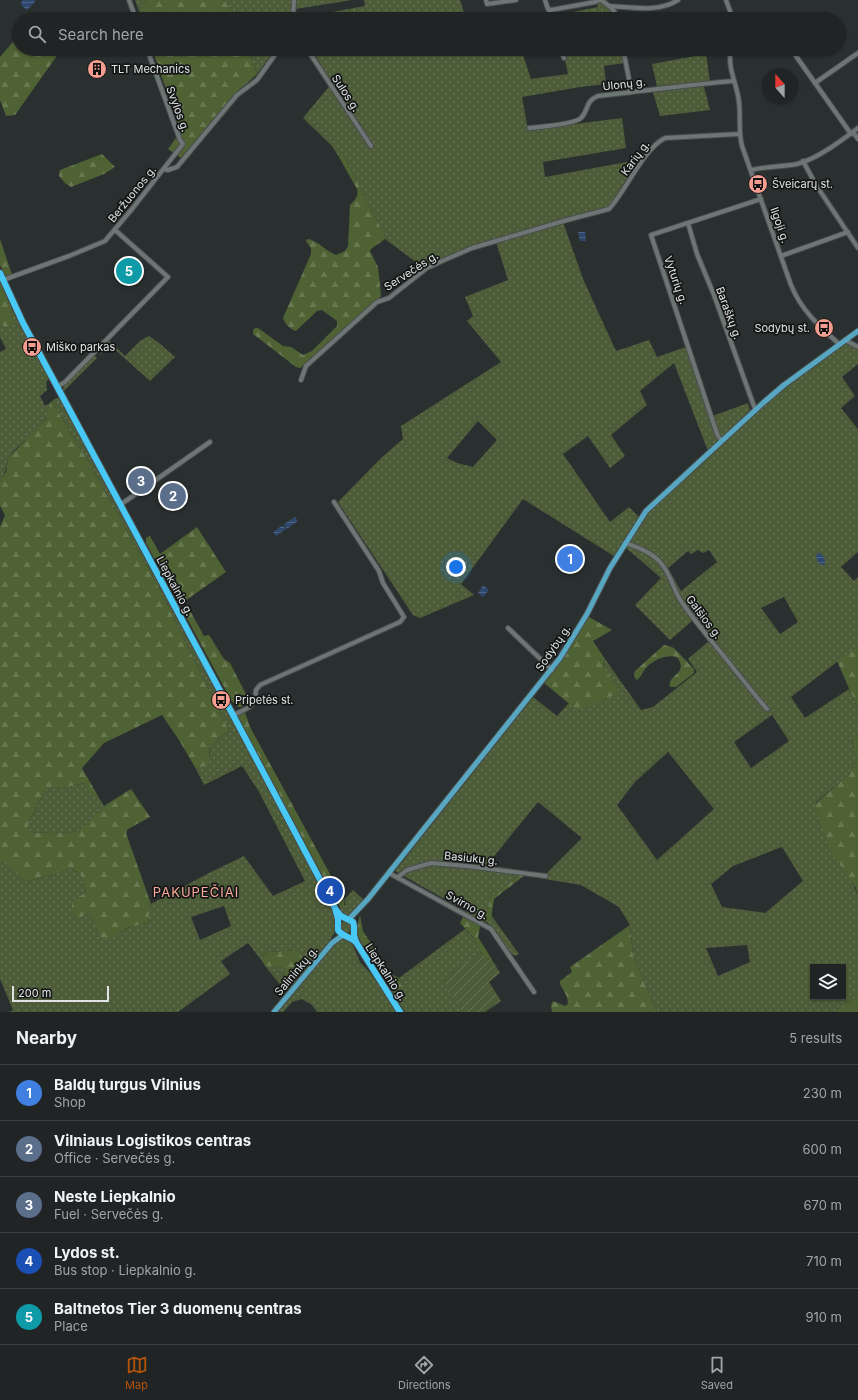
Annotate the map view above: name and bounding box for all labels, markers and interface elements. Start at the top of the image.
search box [12,12,846,56]
icon: search [26,23,48,45]
text: Search here [58,25,144,44]
building icon: TLT Mechanics [86,58,108,80]
place label: TLT Mechanics [111,62,190,76]
north arrow [762,68,798,104]
street label: Sulos g. [329,72,363,114]
street label: Ulonų g. [602,74,646,94]
street label: Svylos g. [163,84,193,134]
street label: Karių g. [618,138,652,178]
street label: Beržuonos g. [105,163,159,225]
bus stop icon: Šveicarų st. [747,173,769,195]
place label: Šveicarų st. [772,177,833,191]
street label: Ilgoji g. [767,205,793,245]
street label: Servečės g. [381,248,441,294]
street label: Vyturių g. [661,254,691,306]
pin: 5 [116,256,142,286]
street label: Baraškų g. [713,285,745,341]
bus stop icon: Sodybų st. [813,317,835,339]
place label: Sodybų st. [754,321,810,335]
bus stop icon: Miško parkas [21,336,43,358]
place label: Miško parkas [46,340,115,354]
pin: 3 [128,466,154,496]
pin: 2 [160,481,186,511]
pin: 1 [557,544,583,574]
street label: Liepkalnio g. [153,554,197,618]
your location [446,557,466,577]
street label: Galšios g. [683,592,725,642]
street label: Sodybų g. [532,622,574,674]
bus stop icon: Pripetės st. [210,689,232,711]
place label: Pripetės st. [235,693,294,707]
street label: Basiukų g. [443,848,499,868]
pin: 4 [317,876,343,906]
district label: PAKUPEČIAI [153,884,239,900]
street label: Svirno g. [443,888,491,922]
street label: Liepkalnio g. [362,941,410,1003]
street label: Salininkų g. [271,944,321,998]
map controls [810,964,846,1000]
button: layers [810,964,846,1000]
scale bar [12,984,109,1003]
text: 200 m [18,986,51,1000]
text: Nearby [16,1028,77,1048]
text: 5 results [789,1030,842,1046]
text: Baldų turgus Vilnius [54,1075,201,1094]
text: 1 [26,1085,32,1101]
text: 230 m [803,1085,842,1101]
text: Shop [54,1094,86,1110]
text: Vilniaus Logistikos centras [54,1131,251,1150]
text: 2 [25,1141,33,1157]
text: 600 m [802,1141,842,1157]
text: Office · Servečės g. [54,1150,175,1166]
text: Neste Liepkalnio [54,1187,176,1206]
text: 3 [25,1197,33,1213]
text: 670 m [804,1197,842,1213]
text: Fuel · Servečės g. [54,1206,164,1222]
text: Lydos st. [54,1243,120,1262]
text: 4 [25,1253,33,1269]
text: 710 m [806,1253,842,1269]
text: Bus stop · Liepkalnio g. [54,1262,196,1278]
text: Baltnetos Tier 3 duomenų centras [54,1299,302,1318]
text: 5 [25,1309,33,1325]
text: 910 m [805,1309,842,1325]
text: Place [54,1318,88,1334]
tab: Map [125,1354,148,1392]
tab: Directions [398,1354,451,1392]
tab: Saved [701,1354,733,1392]

